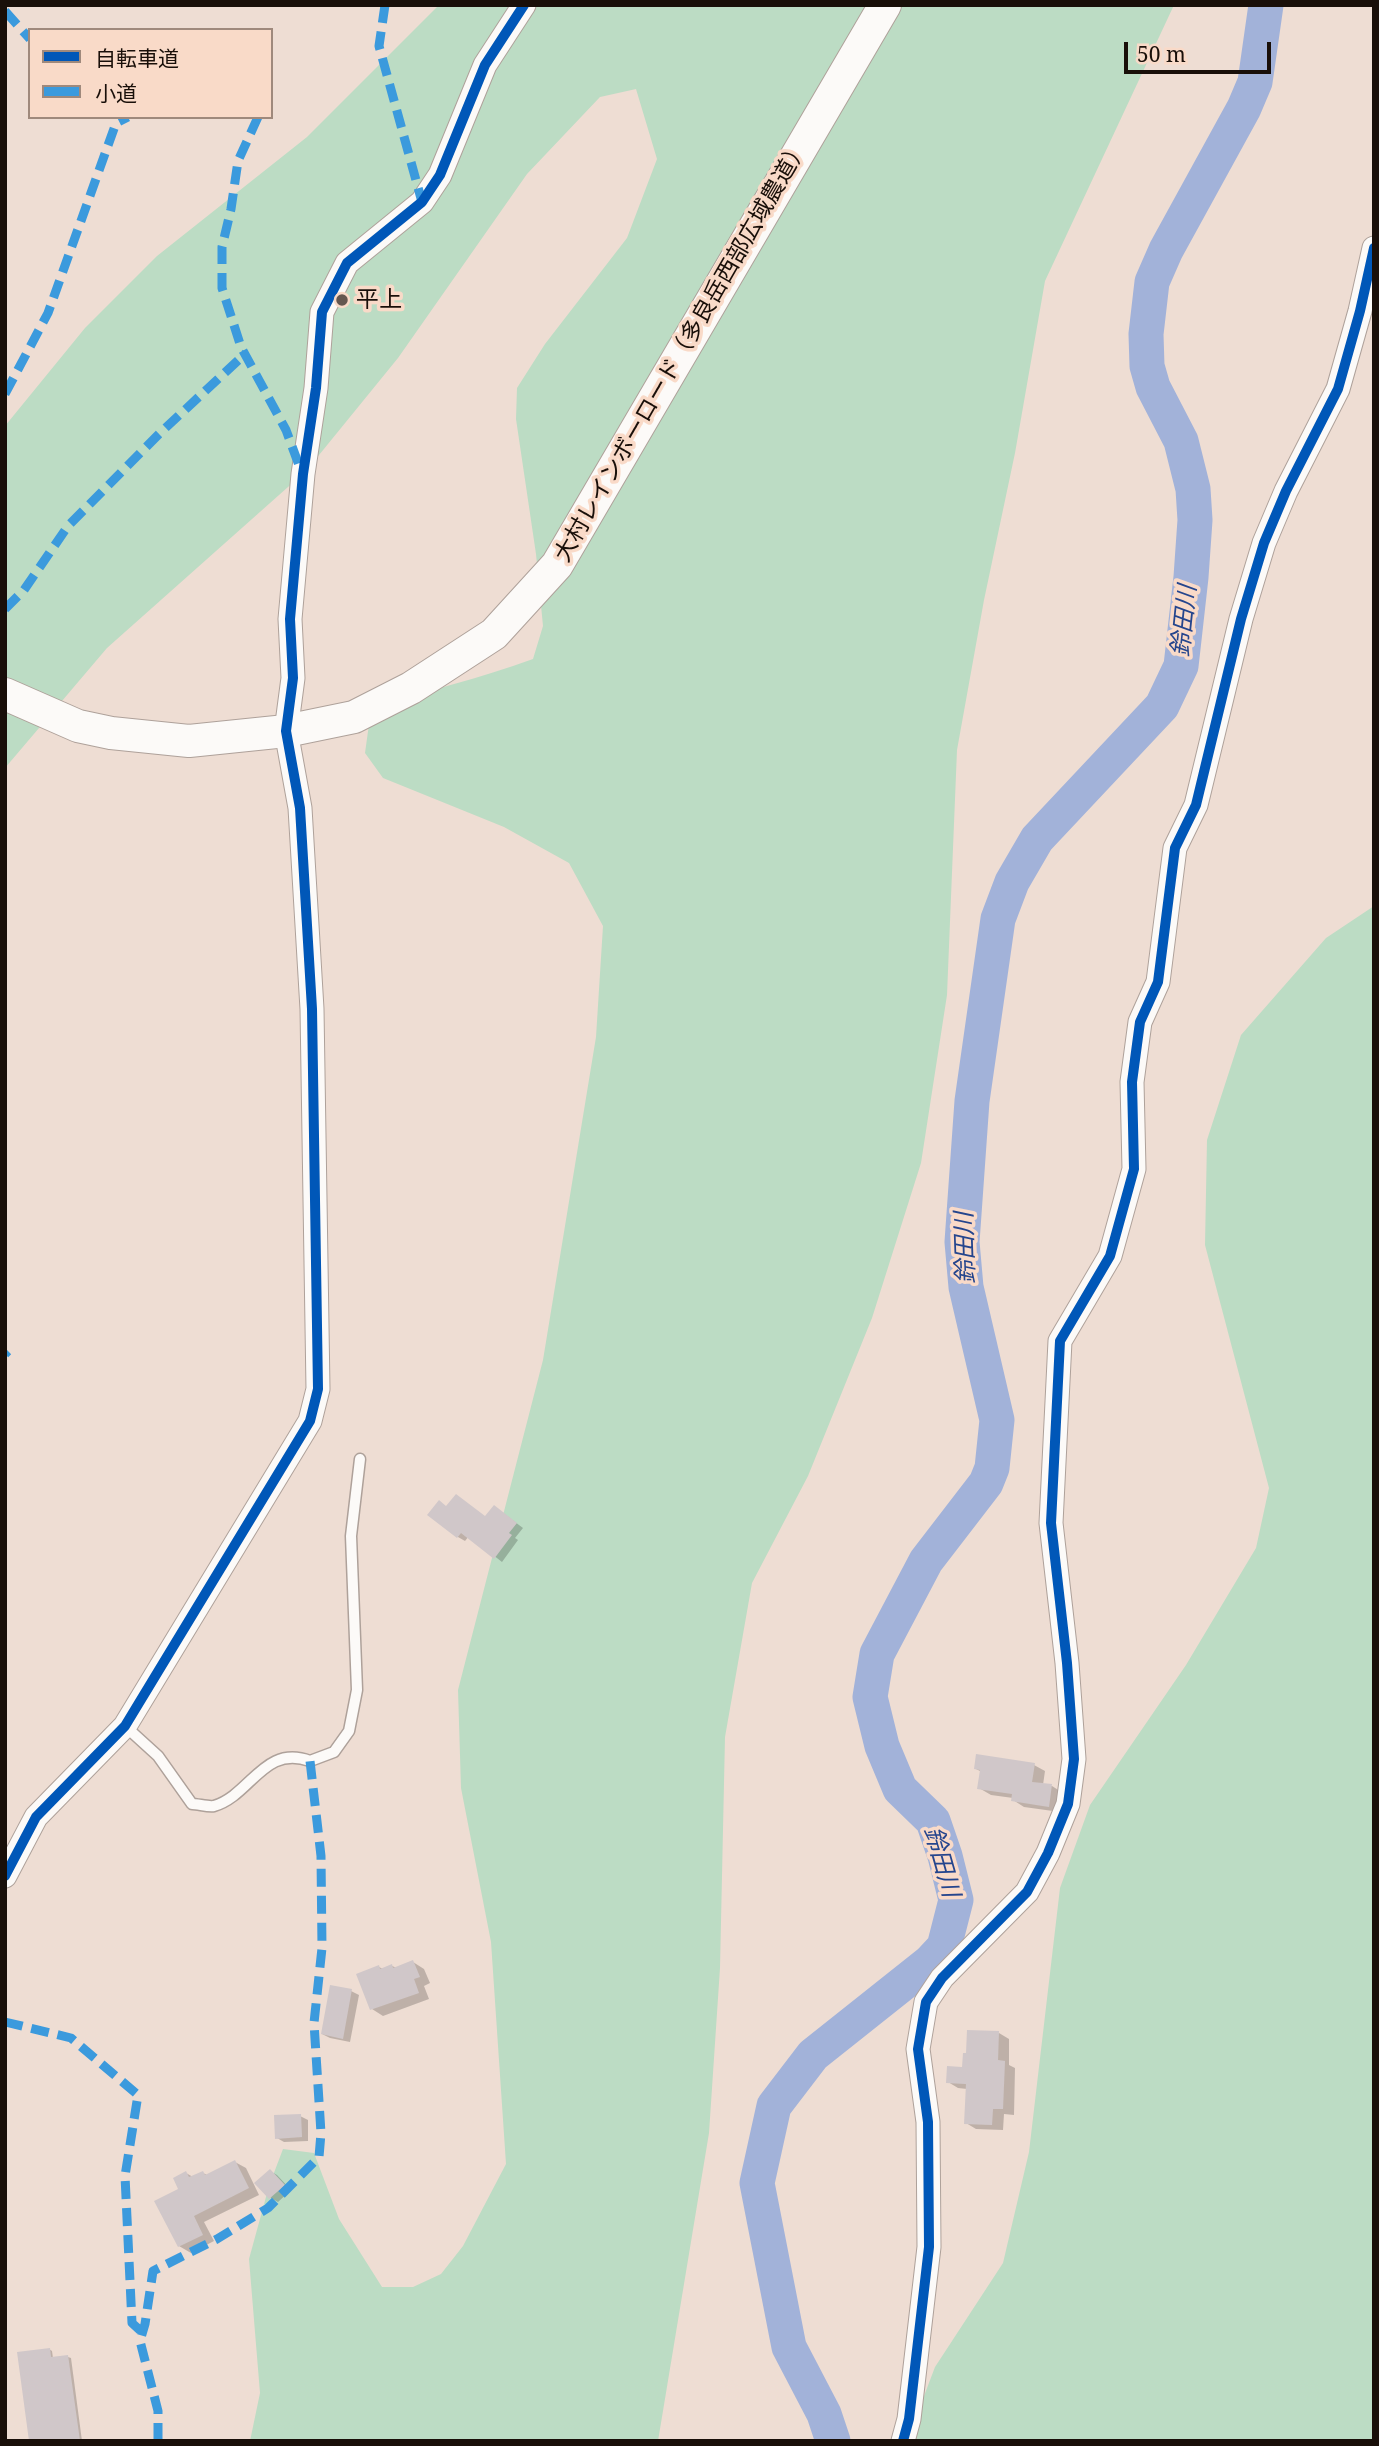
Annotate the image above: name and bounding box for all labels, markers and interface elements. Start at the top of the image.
legend [28,28,273,119]
scale bar [1127,28,1274,72]
text: 50 m [1137,40,1186,68]
text: 自転車道 [95,44,179,72]
text: 小道 [95,79,137,107]
street label: 大村レインボーロード（多良岳西部広域農道） [549,135,815,567]
place label: 平上 [356,286,402,314]
marker: 平上 [334,292,350,308]
water label: 鈴田川 [1167,584,1203,658]
water label: 鈴田川 [950,1212,982,1284]
water label: 鈴田川 [917,1823,965,1901]

